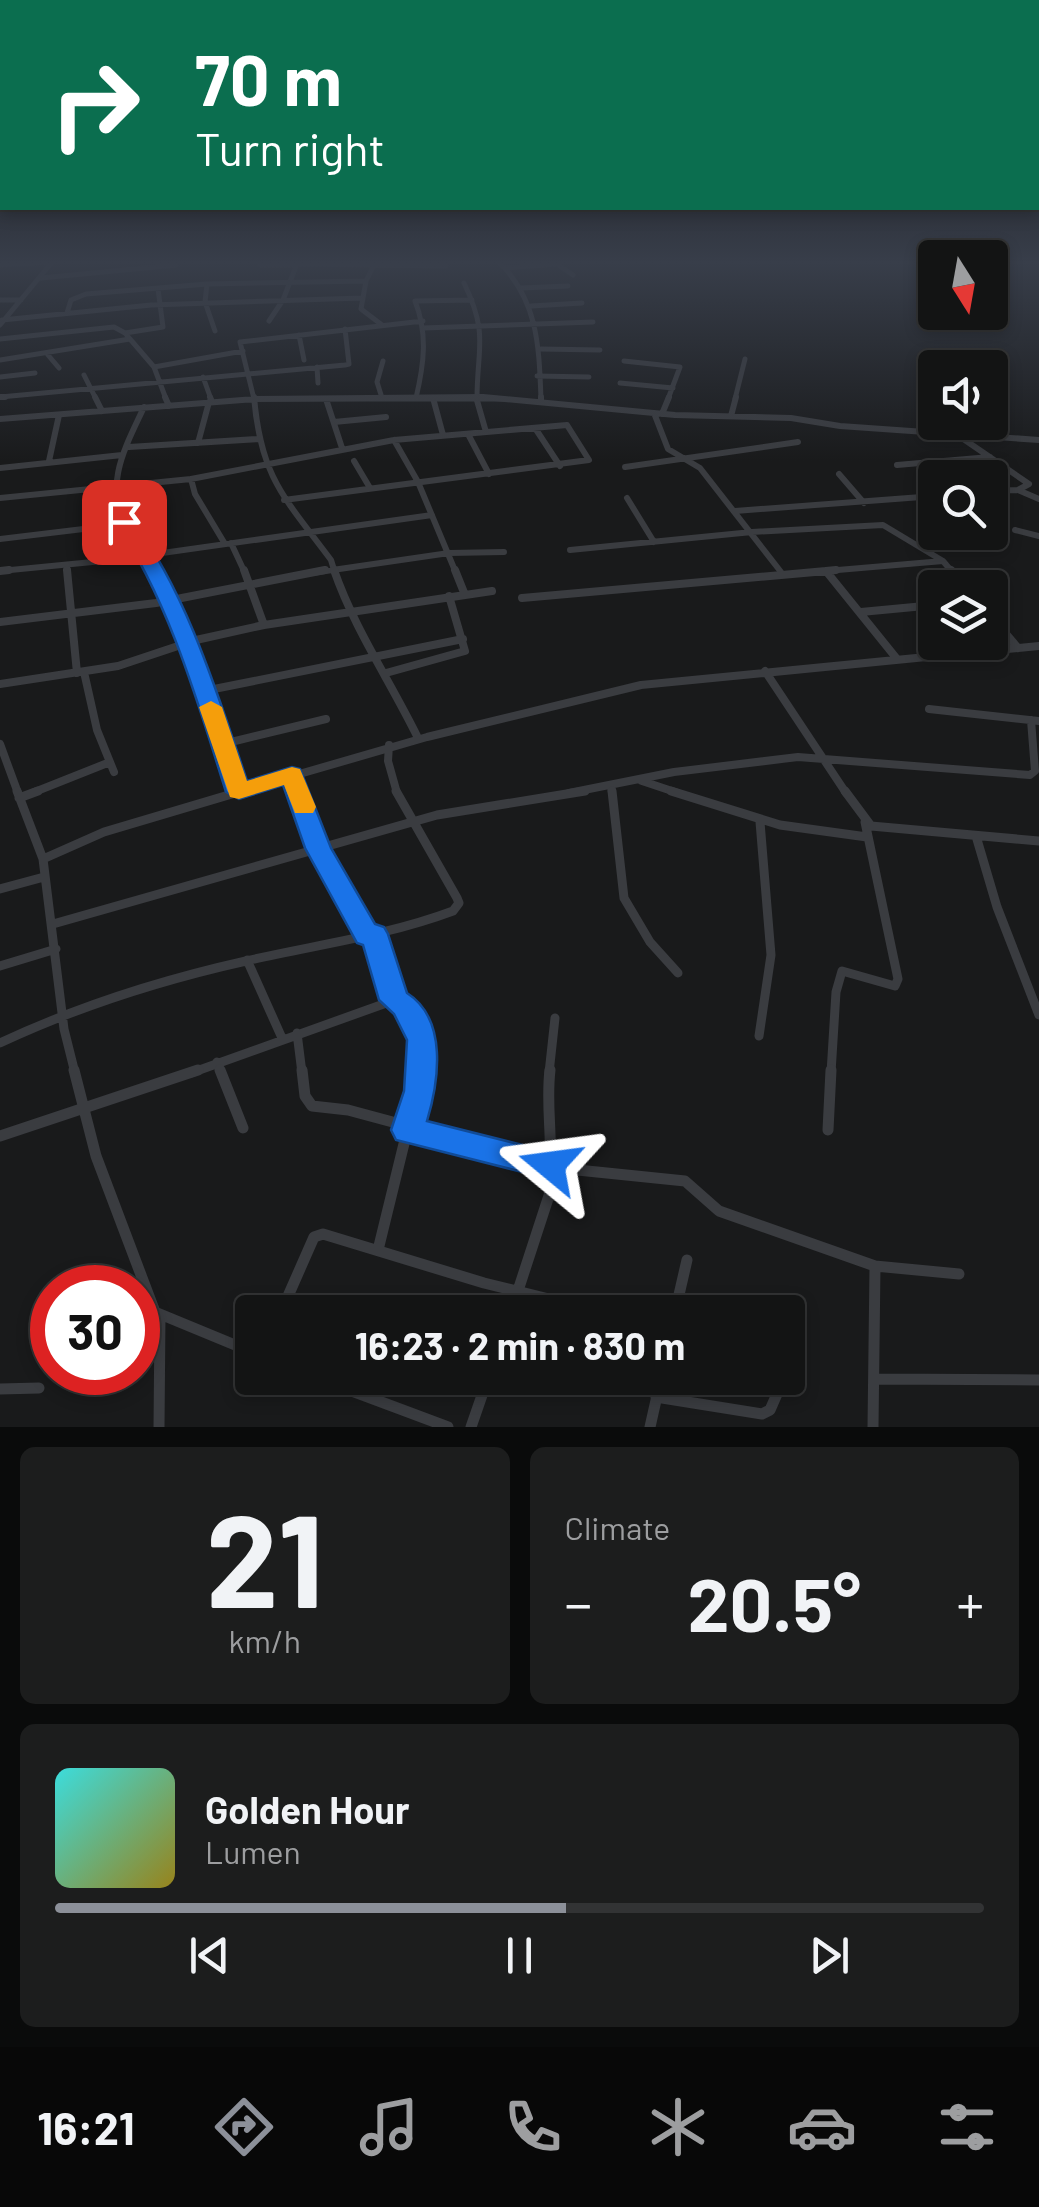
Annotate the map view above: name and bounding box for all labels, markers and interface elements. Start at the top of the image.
text: 70 m [195,36,342,120]
icon: right [30,40,160,170]
text: Turn right [195,121,385,175]
north arrow [918,240,1008,330]
map controls [918,240,1008,660]
button: sound [918,350,1008,440]
button: search [918,460,1008,550]
pin [82,480,167,565]
icon: arrive [97,495,152,550]
button: layers [918,570,1008,660]
position arrow [498,1113,602,1217]
speed limit sign: 30 [30,1265,160,1395]
text: 16:23 · 2 min · 830 m [355,1322,685,1368]
text: 21 [206,1478,324,1634]
text: Climate [565,1508,670,1546]
text: 20.5° [687,1557,861,1647]
text: − [565,1569,592,1635]
text: + [956,1569,984,1635]
text: km/h [229,1621,301,1659]
text: Golden Hour [205,1786,410,1832]
text: Lumen [205,1832,301,1870]
icon: previous [182,1928,237,1983]
icon: pause [492,1928,547,1983]
icon: next [802,1928,857,1983]
icon: directions [209,2092,279,2162]
icon: music [354,2092,424,2162]
icon: phone [498,2092,568,2162]
icon: climate [643,2092,713,2162]
icon: car [787,2092,857,2162]
icon: filters [932,2092,1002,2162]
text: 16:21 [37,2100,135,2154]

